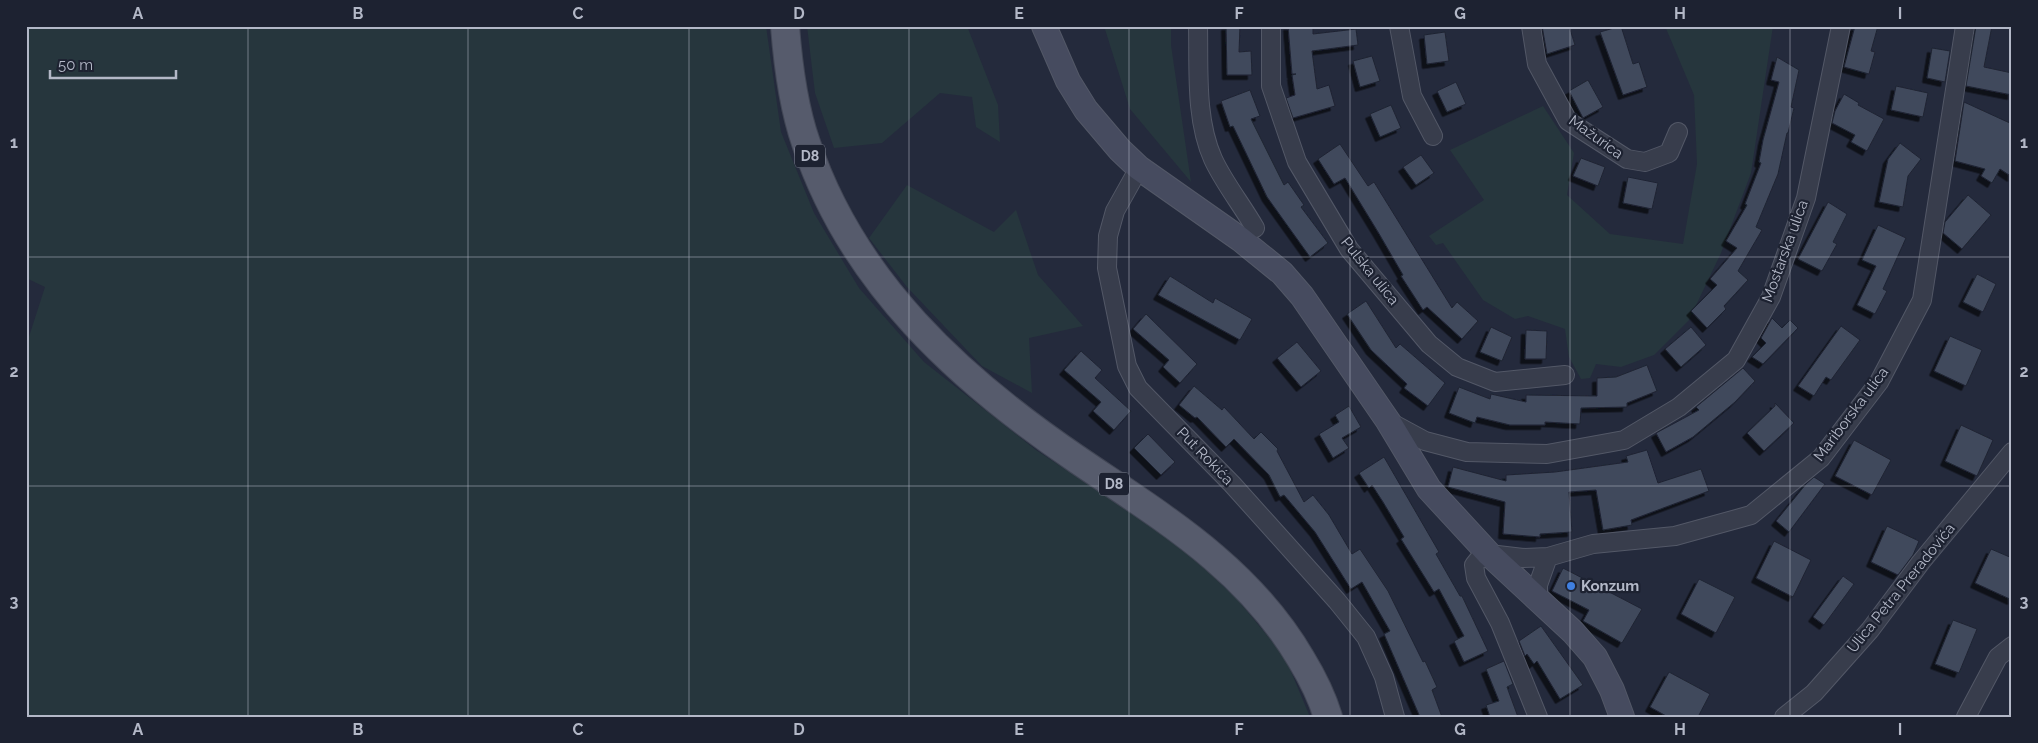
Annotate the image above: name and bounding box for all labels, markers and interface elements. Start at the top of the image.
text: A [133,4,144,23]
text: B [353,4,364,23]
text: C [573,4,584,23]
text: D [793,4,805,23]
text: E [1014,4,1024,23]
text: F [1234,4,1244,23]
text: G [1454,4,1466,23]
text: H [1674,4,1686,23]
text: I [1898,4,1902,23]
scale bar [50,48,176,80]
text: 50 m [58,56,93,74]
street label: Mažurica [1565,111,1627,163]
text: 1 [10,133,18,152]
text: 1 [2020,133,2028,152]
road number: D8 [795,144,825,168]
street label: Mostarska ulica [1758,197,1812,305]
street label: Pulska ulica [1337,233,1403,309]
text: 2 [9,362,19,381]
text: 2 [2019,362,2029,381]
street label: Mariborska ulica [1810,363,1892,465]
street label: Put Rokića [1173,423,1237,489]
road number: D8 [1099,472,1129,496]
street label: Ulica Petra Preradovića [1843,520,1959,656]
place label: Konzum [1581,577,1639,595]
marker: Konzum [1565,580,1577,592]
text: 3 [10,592,19,611]
text: 3 [2020,592,2029,611]
text: A [133,720,144,739]
text: B [353,720,364,739]
text: C [573,720,584,739]
text: D [793,720,805,739]
text: E [1014,720,1024,739]
text: F [1234,720,1244,739]
text: G [1454,720,1466,739]
text: H [1674,720,1686,739]
text: I [1898,720,1902,739]

